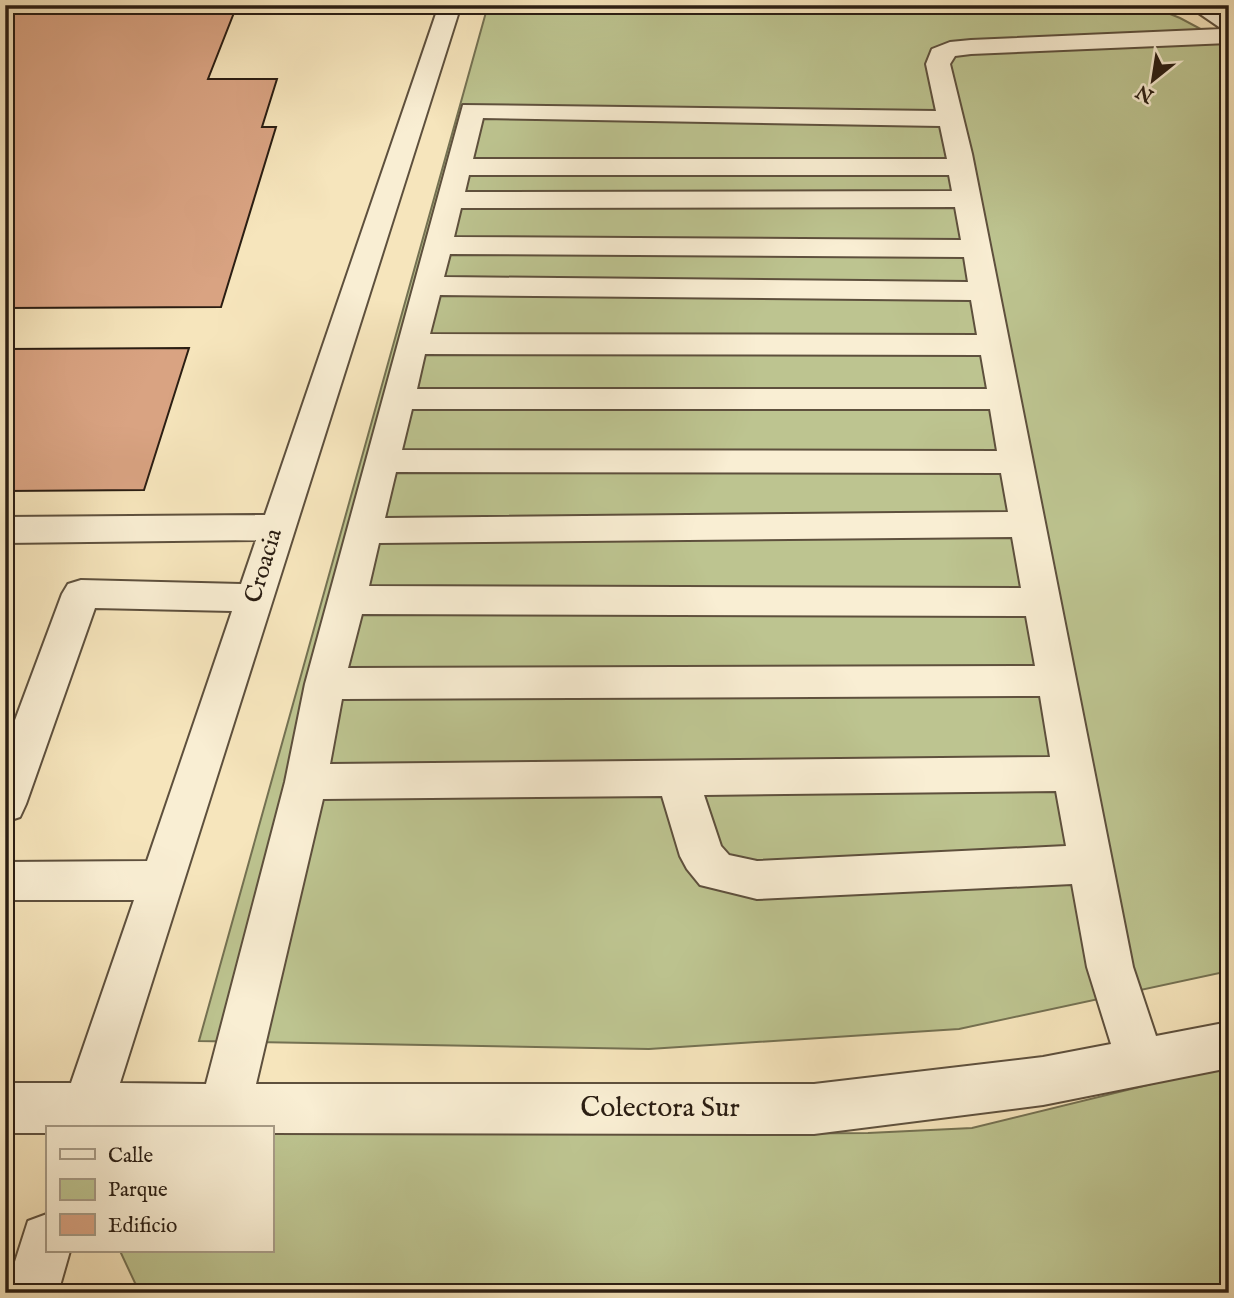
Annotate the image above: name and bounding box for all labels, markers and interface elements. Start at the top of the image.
north arrow [1118,46,1188,116]
text: N [1132,78,1159,108]
street label: Croacia [238,524,290,607]
street label: Colectora Sur [580,1091,740,1126]
legend [46,1126,273,1252]
text: Calle [108,1143,153,1170]
text: Parque [108,1177,168,1204]
text: Edificio [108,1213,177,1240]

